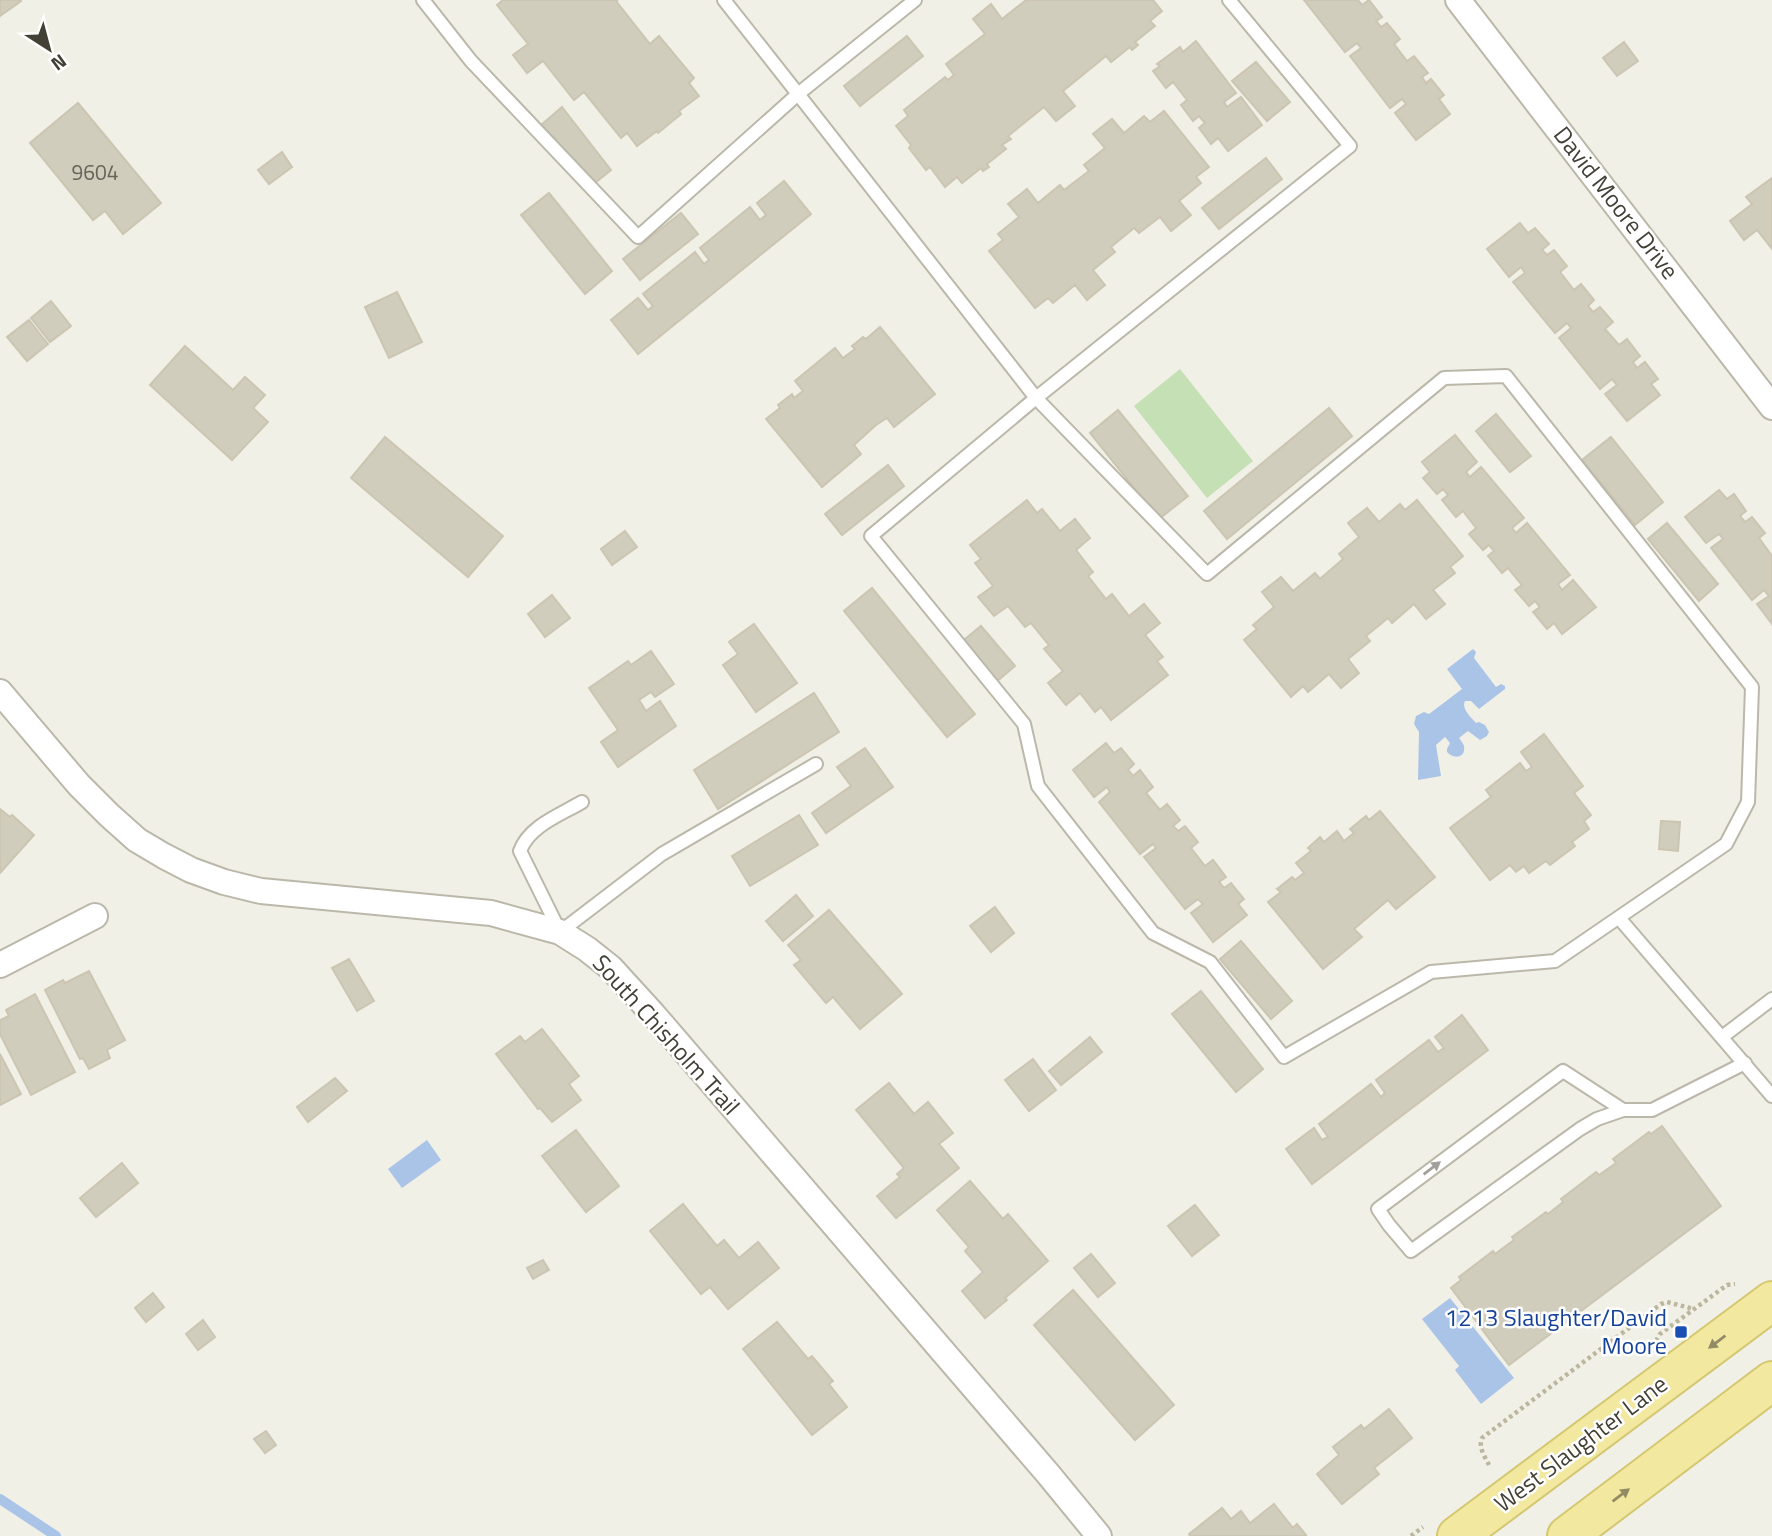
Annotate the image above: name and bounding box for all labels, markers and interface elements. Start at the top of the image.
north arrow [14,14,84,84]
text: N [45,48,73,79]
street label: David Moore Drive [1546,118,1688,287]
house number: 9604 [71,156,119,188]
street label: South Chisholm Trail [585,946,749,1123]
one-way arrow [1423,1161,1441,1176]
place label: 1213 Slaughter/David Moore [1445,1299,1667,1363]
marker: 1213 Slaughter/David Moore [1673,1324,1689,1340]
one-way arrow [1708,1335,1727,1349]
street label: West Slaughter Lane [1486,1366,1675,1520]
one-way arrow [1612,1488,1630,1502]

